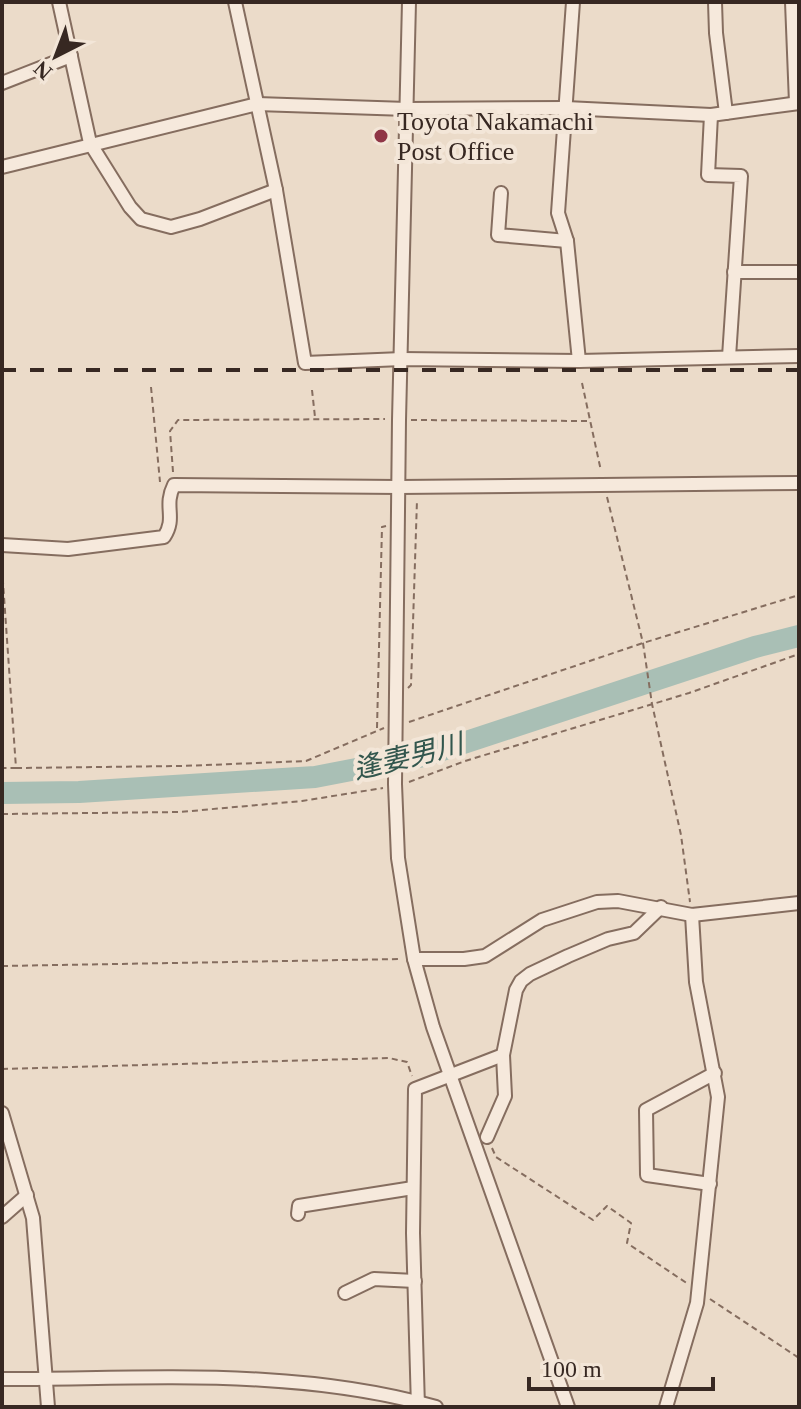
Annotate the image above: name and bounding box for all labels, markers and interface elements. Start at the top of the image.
north arrow [16,16,96,96]
text: N [29,56,57,85]
place label: Toyota Nakamachi Post Office [397,107,594,166]
marker: Toyota Nakamachi Post Office [372,127,390,145]
water label: 逢妻男川 [350,727,469,785]
scale bar [529,1341,713,1391]
text: 100 m [541,1356,602,1382]

